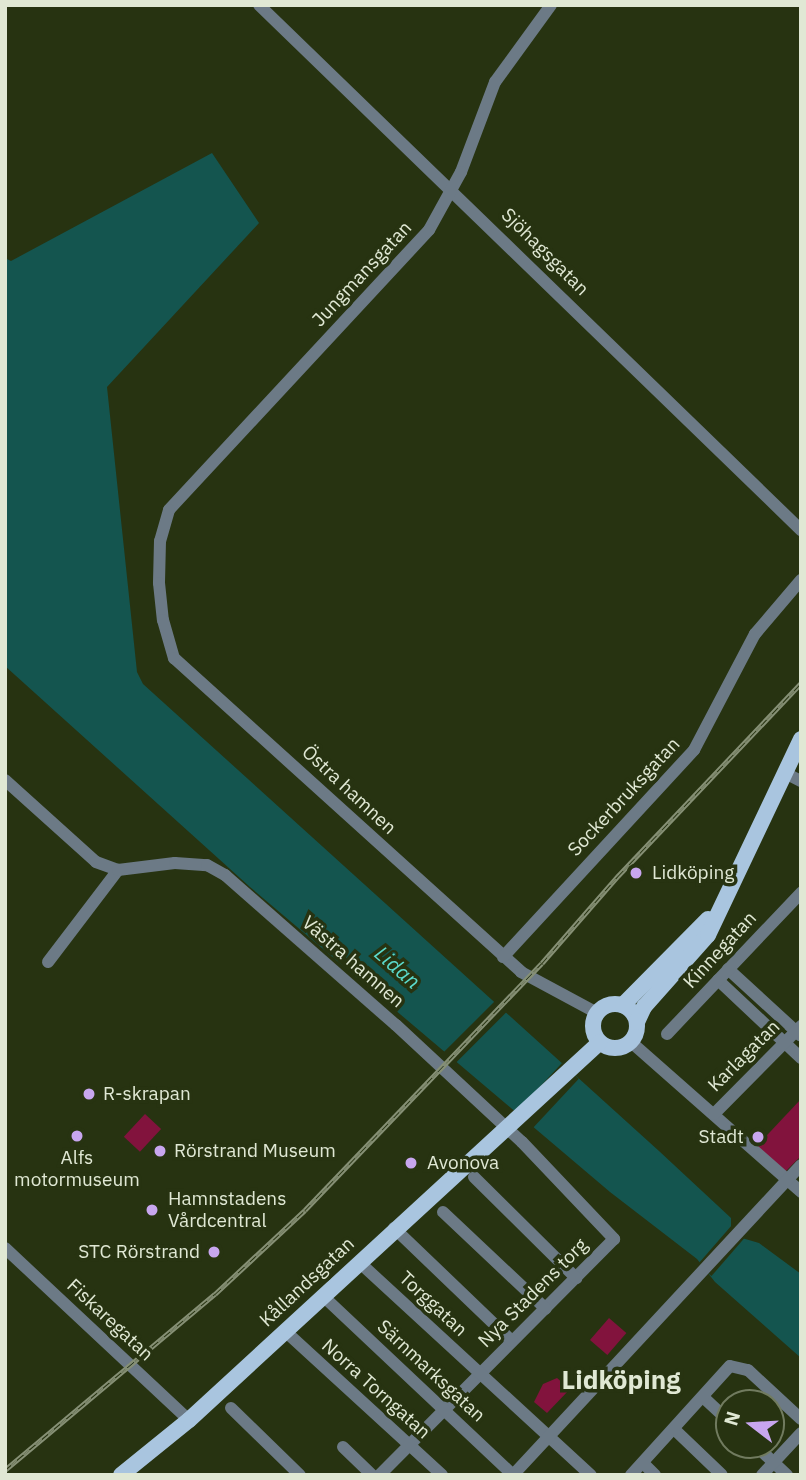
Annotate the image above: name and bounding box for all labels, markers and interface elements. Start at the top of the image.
street label: Sjöhagsgatan [497,204,593,300]
street label: Jungmansgatan [307,217,417,331]
street label: Sockerbruksgatan [563,733,685,861]
street label: Östra hamnen [297,741,401,839]
place label: Lidköping [652,862,734,884]
marker: Lidköping [626,863,646,883]
street label: Kinnegatan [679,907,761,993]
street label: Västra hamnen [297,911,409,1013]
water label: Lidan [370,940,426,994]
street label: Karlagatan [703,1015,785,1097]
place label: R-skrapan [103,1083,191,1105]
marker: R-skrapan [81,1086,97,1102]
place label: Stadt [698,1126,744,1148]
marker: Alfs motormuseum [69,1128,85,1144]
marker: Stadt [750,1129,766,1145]
place label: Rörstrand Museum [174,1140,336,1162]
marker: Rörstrand Museum [152,1143,168,1159]
place label: Alfs motormuseum [14,1147,140,1191]
place label: Avonova [427,1152,499,1174]
marker: Avonova [401,1153,421,1173]
place label: Hamnstadens Vårdcentral [168,1188,286,1232]
marker: Hamnstadens Vårdcentral [142,1200,162,1220]
street label: Kållandsgatan [255,1232,359,1332]
street label: Nya Stadens torg [474,1234,592,1352]
place label: STC Rörstrand [78,1241,200,1263]
marker: STC Rörstrand [206,1244,222,1260]
street label: Torggatan [394,1267,472,1341]
street label: Fiskaregatan [62,1274,158,1366]
street label: Särnmarksgatan [372,1315,490,1427]
street label: Norra Torngatan [317,1334,435,1444]
district label: Lidköping [561,1364,681,1396]
north arrow [715,1389,785,1459]
text: N [718,1408,745,1429]

